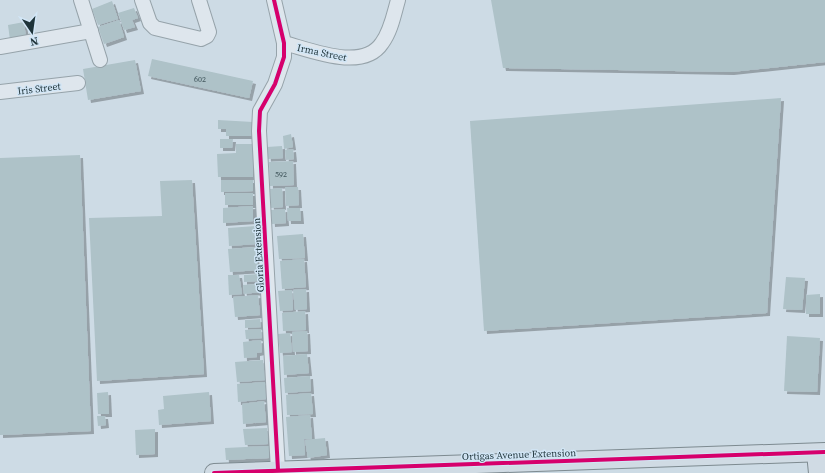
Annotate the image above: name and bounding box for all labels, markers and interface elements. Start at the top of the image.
north arrow [12,12,52,52]
text: N [29,33,40,49]
street label: Irma Street [296,41,349,64]
house number: 602 [194,74,206,85]
street label: Iris Street [17,79,62,98]
house number: 592 [275,169,287,180]
street label: Gloria Extension [250,217,267,293]
street label: Ortigas Avenue Extension [462,446,576,463]

